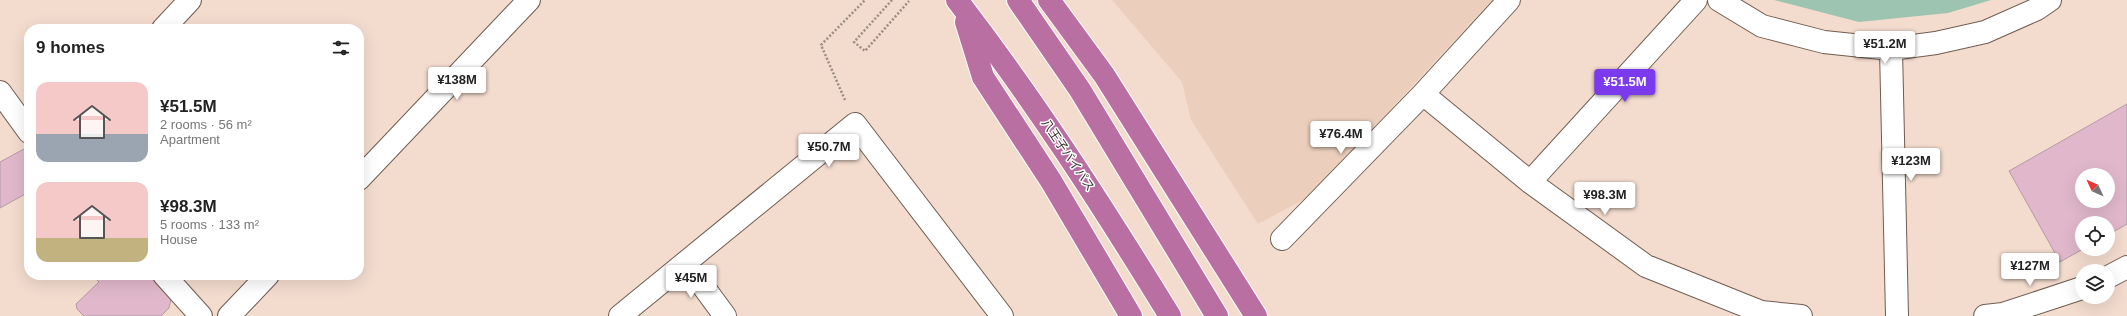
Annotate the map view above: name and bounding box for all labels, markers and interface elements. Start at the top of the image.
pin: ¥51.2M [1852,31,1918,65]
text: ¥51.2M [1863,36,1907,51]
icon: filters [330,37,352,59]
text: 9 homes [36,38,105,57]
pin: ¥138M [429,67,485,101]
pin: ¥51.5M [1592,69,1658,103]
text: ¥138M [437,72,477,87]
text: ¥51.5M [1603,74,1647,89]
text: ¥51.5M [160,97,217,116]
icon: home [68,98,116,146]
street label: 八王子バイパス [1039,116,1097,194]
text: 2 rooms · 56 m² [160,117,252,132]
pin: ¥76.4M [1308,121,1374,155]
text: ¥76.4M [1319,126,1363,141]
text: Apartment [160,132,220,147]
pin: ¥50.7M [796,134,862,168]
text: ¥50.7M [807,139,851,154]
pin: ¥123M [1883,148,1939,182]
text: ¥123M [1891,153,1931,168]
north arrow [2075,168,2115,208]
map controls [2075,168,2115,304]
pin: ¥98.3M [1572,182,1638,216]
text: ¥98.3M [1583,187,1627,202]
text: ¥98.3M [160,197,217,216]
icon: home [68,198,116,246]
button: locate [2075,216,2115,256]
text: 5 rooms · 133 m² [160,217,259,232]
text: House [160,232,198,247]
pin: ¥127M [2002,253,2058,287]
text: ¥127M [2010,258,2050,273]
button: layers [2075,264,2115,304]
pin: ¥45M [667,265,715,299]
text: ¥45M [675,270,707,285]

